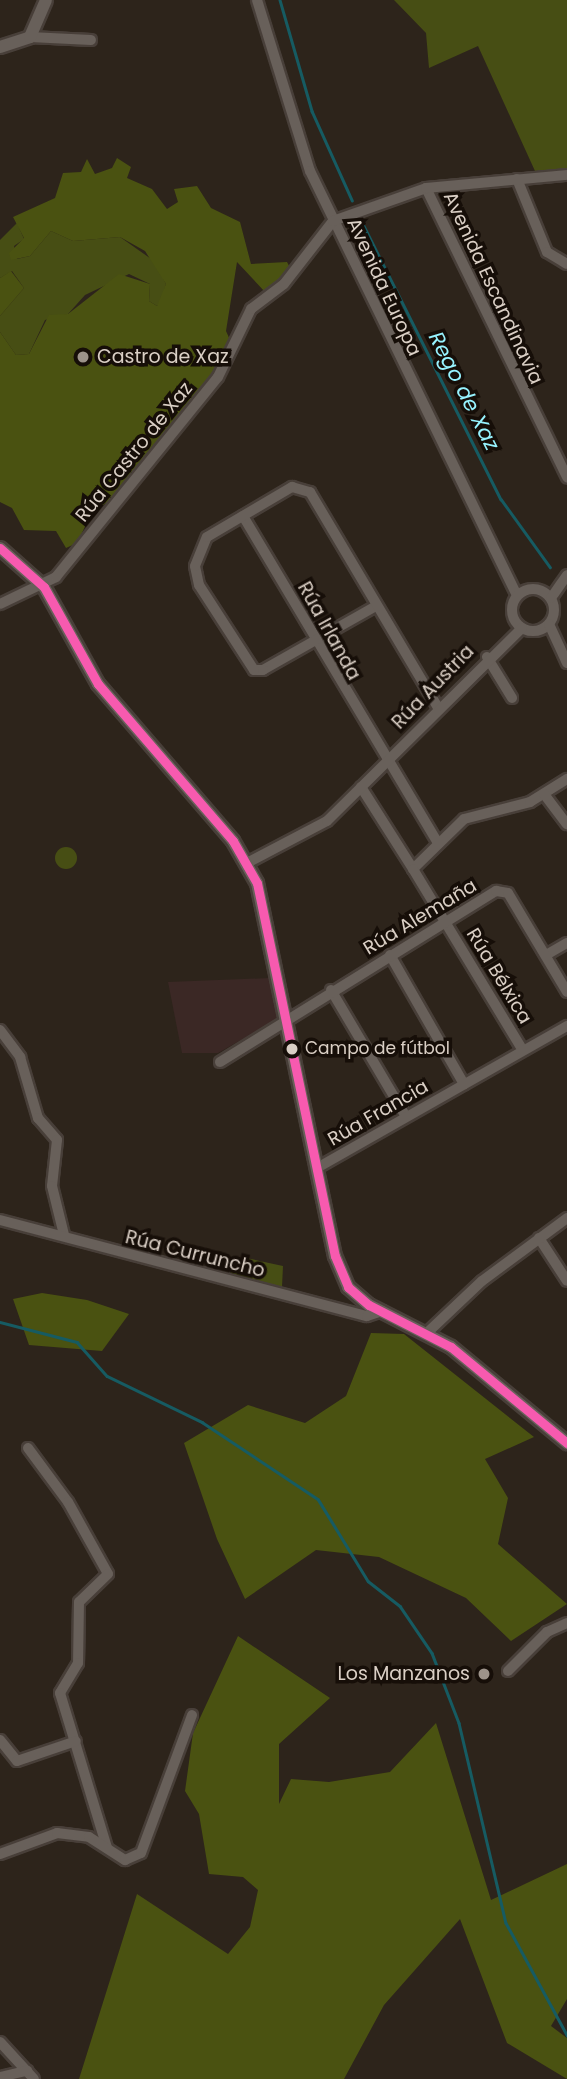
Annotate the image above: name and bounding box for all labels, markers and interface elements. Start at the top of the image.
street label: Avenida Escandinavia [438,188,548,388]
street label: Avenida Europa [342,214,426,360]
water label: Rego de Xaz [423,327,505,455]
place label: Castro de Xaz [97,346,229,368]
marker: Castro de Xaz [75,349,91,365]
street label: Rúa Castro de Xaz [71,377,197,527]
street label: Rúa Irlanda [293,578,365,684]
street label: Rúa Austria [387,640,479,734]
street label: Rúa Alemaña [359,874,481,960]
street label: Rúa Bélxica [461,924,537,1028]
place label: Campo de fútbol [305,1039,450,1059]
marker: Campo de fútbol [285,1042,299,1056]
street label: Rúa Francia [324,1075,432,1151]
street label: Rúa Curruncho [123,1226,267,1282]
place label: Los Manzanos [338,1663,470,1685]
marker: Los Manzanos [476,1666,492,1682]

